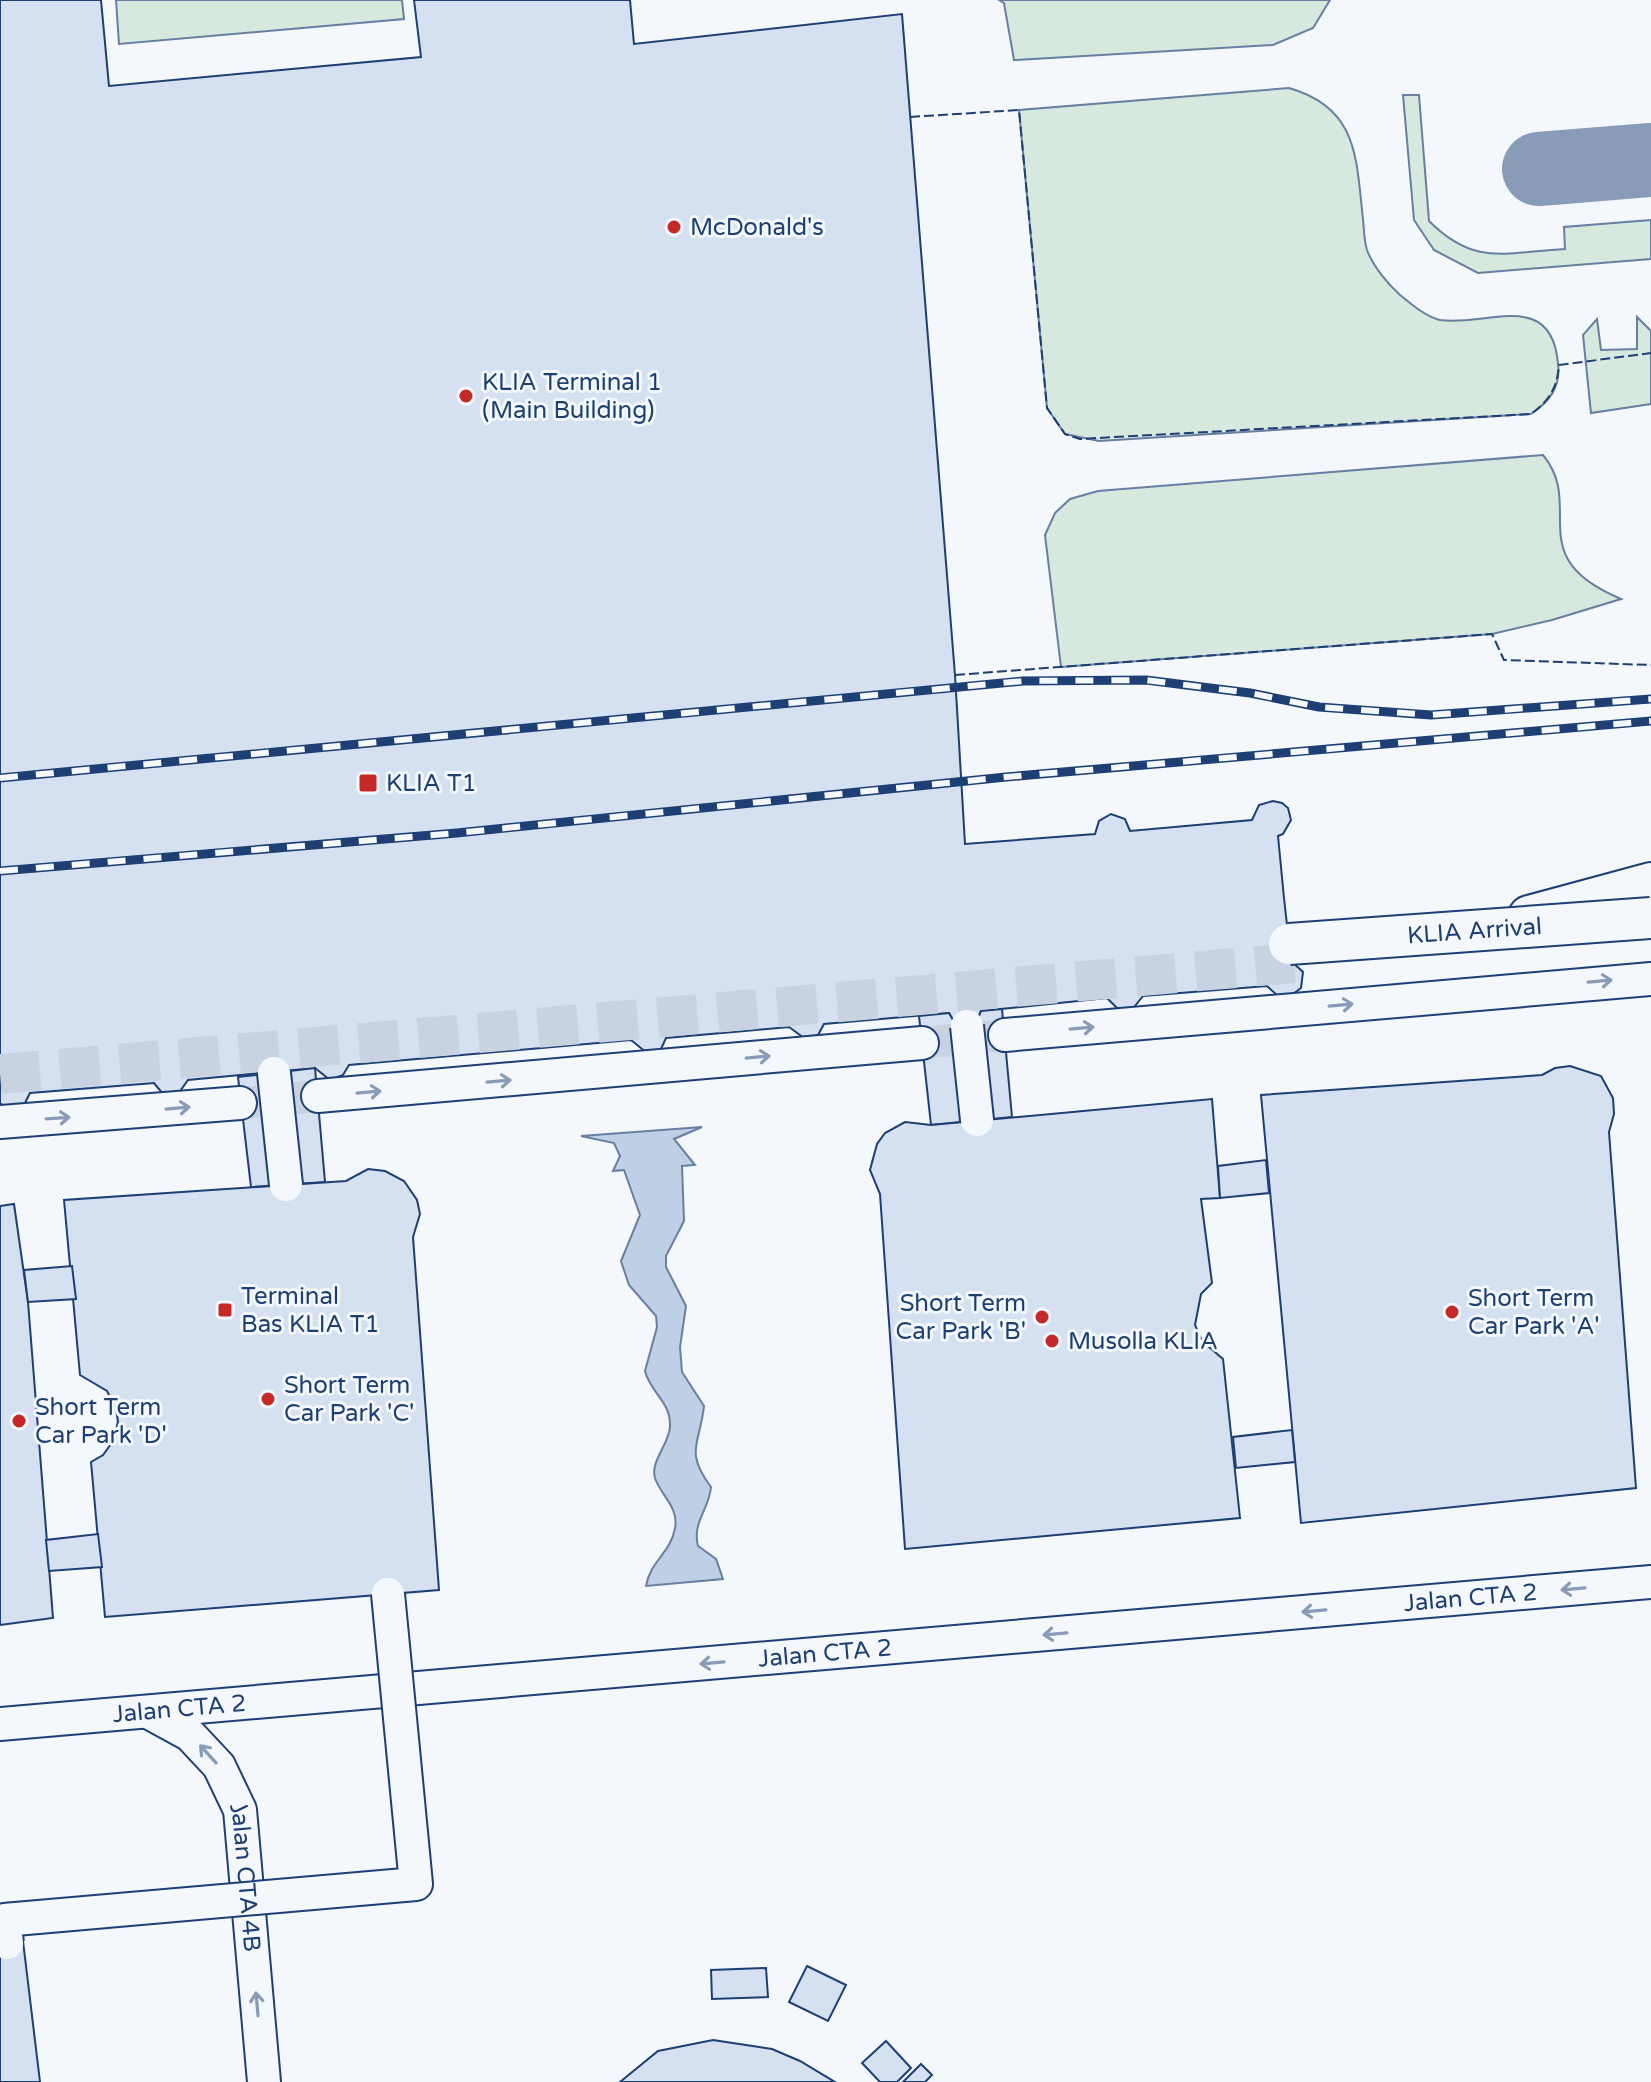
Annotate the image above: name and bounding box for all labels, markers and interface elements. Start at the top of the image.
place label: McDonald's [690,213,824,242]
marker: McDonald's [665,218,683,236]
place label: KLIA Terminal 1 (Main Building) [482,368,662,425]
marker: KLIA Terminal 1 (Main Building) [457,387,475,405]
place label: KLIA T1 [386,769,477,798]
marker: KLIA T1 [357,772,379,794]
street label: KLIA Arrival [1406,911,1543,950]
one-way arrow [1586,974,1613,989]
one-way arrow [1327,997,1354,1012]
one-way arrow [1069,1020,1095,1035]
one-way arrow [744,1050,770,1065]
one-way arrow [485,1073,511,1088]
one-way arrow [355,1084,382,1099]
one-way arrow [164,1100,191,1115]
one-way arrow [44,1110,71,1125]
place label: Terminal Bas KLIA T1 [241,1282,379,1339]
place label: Short Term Car Park 'A' [1468,1284,1600,1341]
place label: Short Term Car Park 'B' [896,1289,1026,1346]
marker: Terminal Bas KLIA T1 [216,1301,234,1319]
marker: Short Term Car Park 'A' [1443,1303,1461,1321]
marker: Short Term Car Park 'B' [1033,1308,1051,1326]
place label: Musolla KLIA [1068,1327,1218,1356]
marker: Musolla KLIA [1043,1332,1061,1350]
place label: Short Term Car Park 'C' [284,1371,414,1428]
marker: Short Term Car Park 'C' [259,1390,277,1408]
place label: Short Term Car Park 'D' [35,1393,167,1450]
marker: Short Term Car Park 'D' [10,1412,28,1430]
street label: Jalan CTA 2 [1403,1577,1539,1618]
one-way arrow [1560,1582,1587,1597]
one-way arrow [1301,1604,1328,1619]
one-way arrow [1042,1626,1069,1641]
street label: Jalan CTA 2 [757,1633,893,1673]
one-way arrow [700,1656,726,1671]
street label: Jalan CTA 2 [111,1688,247,1729]
one-way arrow [198,1744,217,1764]
street label: Jalan CTA 4B [223,1796,267,1953]
one-way arrow [249,1991,264,2018]

